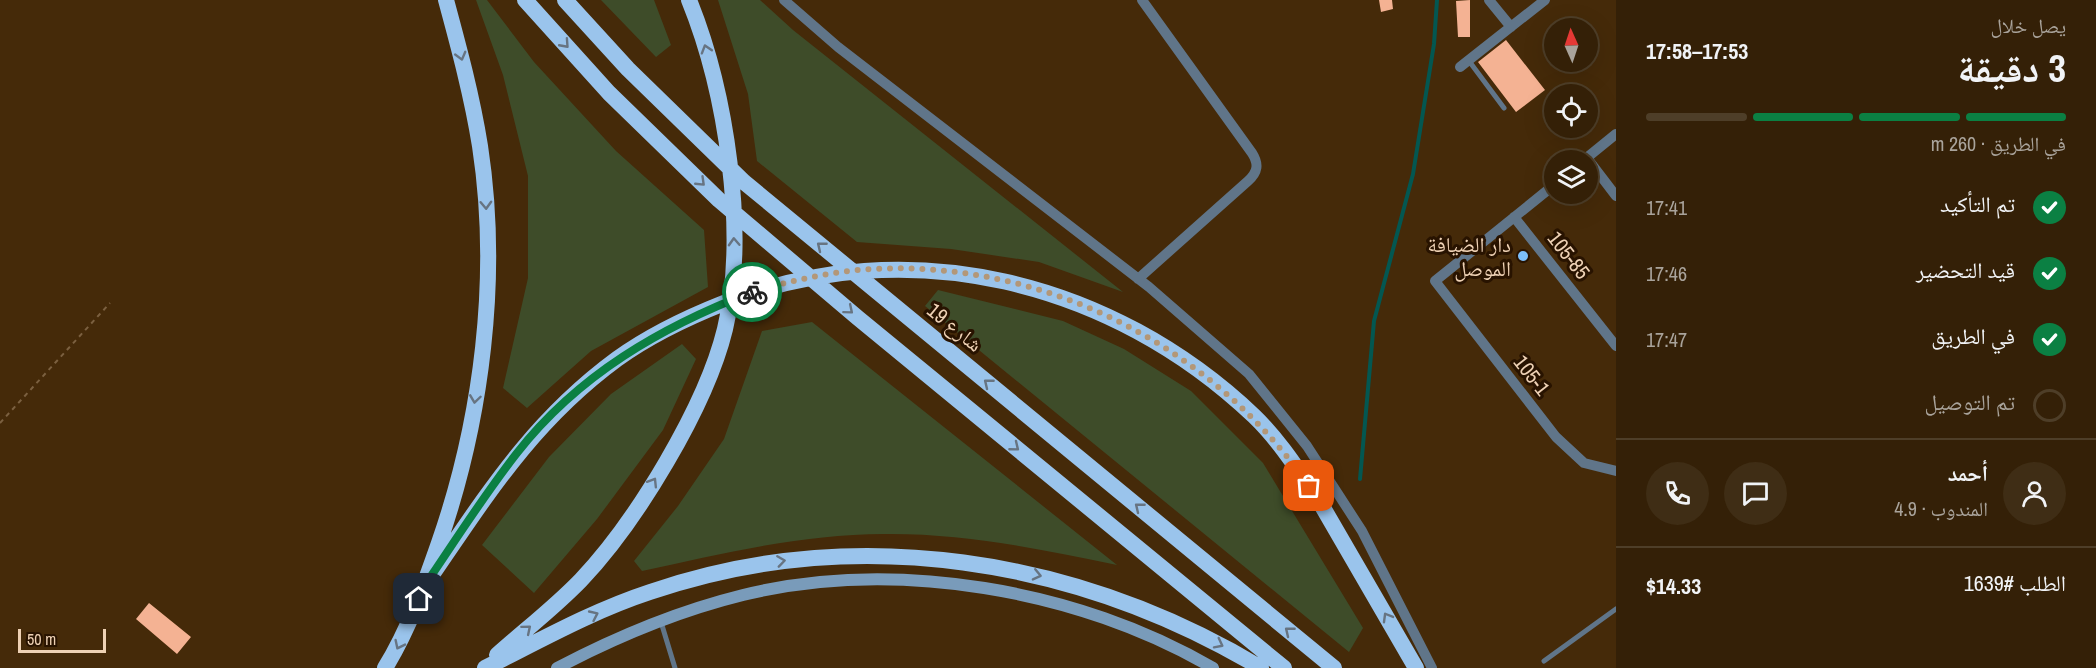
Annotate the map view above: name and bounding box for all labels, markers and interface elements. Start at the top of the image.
text: يصل خلال [1990,12,2066,39]
north arrow [1544,18,1598,72]
map controls [1544,18,1598,204]
text: 17:53–17:58 [1646,36,1748,66]
one-way arrow [558,37,569,47]
text: 3 دقيقة [1957,42,2066,94]
one-way arrow [701,44,713,55]
one-way arrow [454,51,466,61]
button: locate [1544,84,1598,138]
text: في الطريق · 260 m [1931,130,2066,157]
button: layers [1544,150,1598,204]
one-way arrow [694,175,705,186]
text: تم التأكيد [1940,189,2015,219]
icon: check [2033,191,2066,224]
text: 17:41 [1646,194,1687,221]
one-way arrow [479,200,492,209]
street label: 105-85 [1541,225,1597,285]
place label: دار الضيافة الموصل [1427,230,1511,283]
one-way arrow [728,237,741,246]
one-way arrow [817,242,828,253]
marker: دار الضيافة الموصل [1516,249,1530,263]
text: قيد التحضير [1916,255,2015,285]
icon: check [2033,257,2066,290]
text: 17:46 [1646,260,1687,287]
courier [722,262,782,322]
icon: bike [736,276,769,309]
street label: شارع 19 [921,296,989,358]
one-way arrow [842,303,853,314]
text: في الطريق [1931,321,2015,351]
icon: check [2033,323,2066,356]
text: 17:47 [1646,326,1687,353]
street label: 105-1 [1507,349,1557,402]
one-way arrow [984,379,995,390]
text: تم التوصيل [1924,387,2015,417]
one-way arrow [470,395,482,404]
one-way arrow [1008,440,1019,451]
text: أحمد [1948,458,1988,488]
pin [1283,460,1334,511]
button: phone [1646,462,1709,525]
button: chat [1724,462,1787,525]
button: person [2003,462,2066,525]
icon: bag [1292,469,1325,502]
one-way arrow [645,478,657,488]
text: المندوب · 4.9 [1894,495,1988,522]
one-way arrow [1135,503,1146,514]
one-way arrow [776,556,785,568]
one-way arrow [1032,568,1042,581]
text: الطلب #1639 [1964,568,2066,598]
text: $14.33 [1646,571,1701,601]
pin [393,573,444,624]
icon: home [402,582,435,615]
one-way arrow [587,610,598,622]
one-way arrow [1382,613,1394,623]
one-way arrow [520,625,531,636]
scale bar [18,626,106,654]
one-way arrow [1285,627,1296,638]
text: 50 m [27,628,56,650]
one-way arrow [1212,636,1223,648]
one-way arrow [394,638,406,649]

